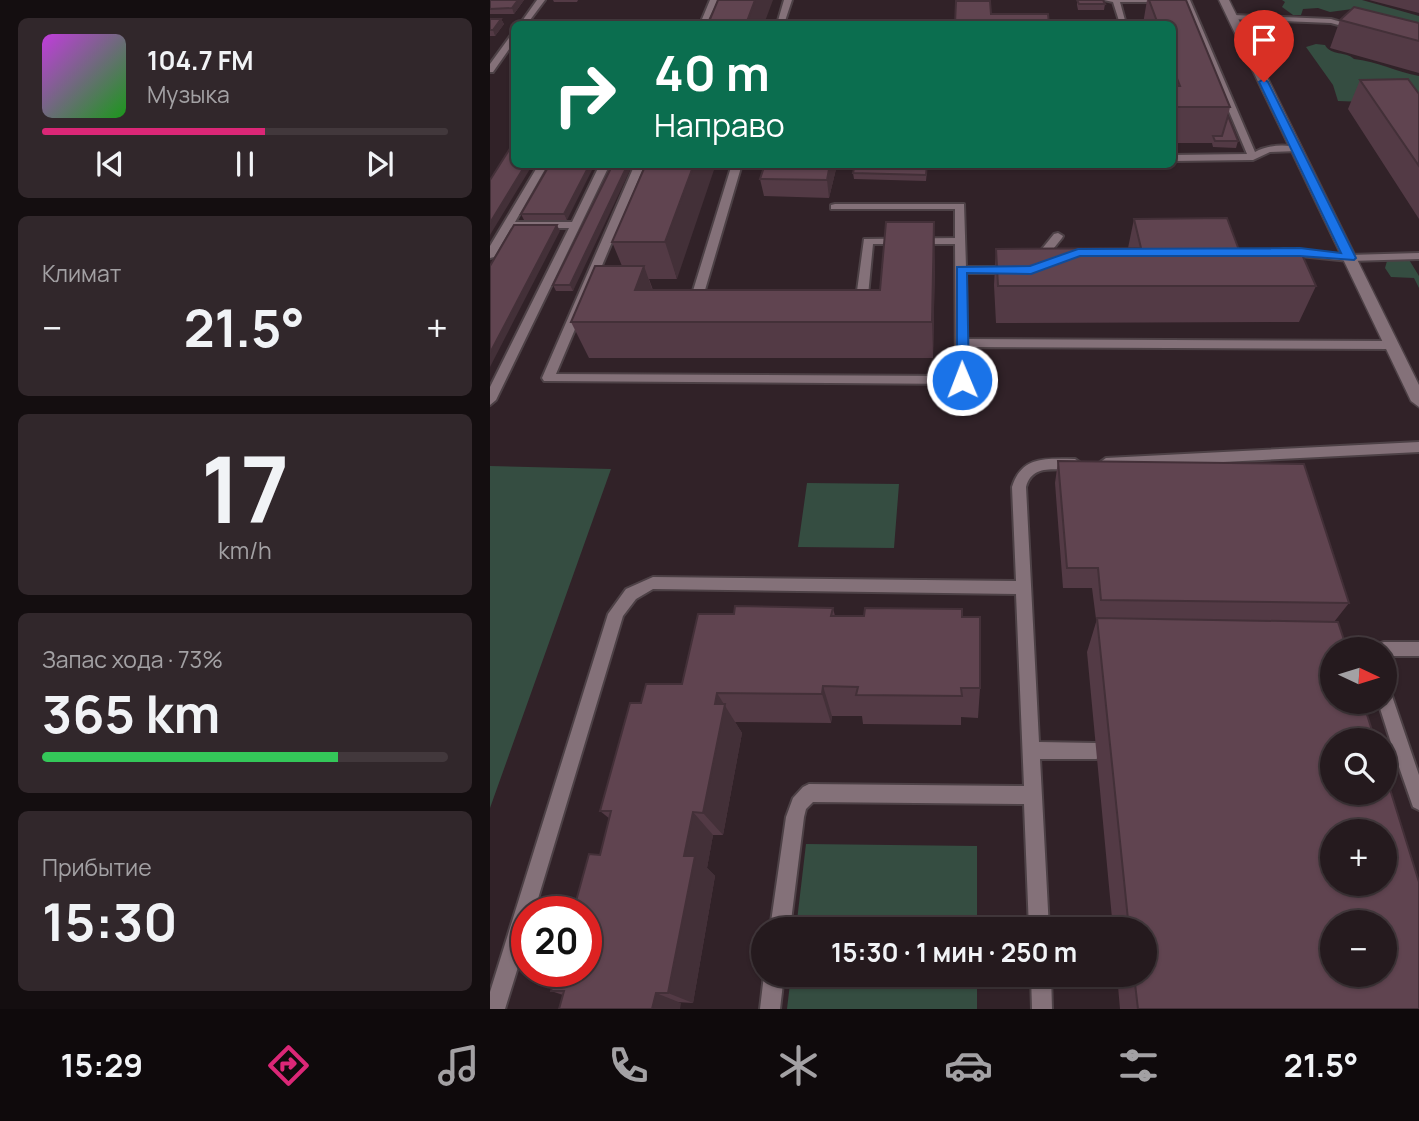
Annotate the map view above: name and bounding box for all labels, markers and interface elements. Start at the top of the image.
pin [1234,10,1294,82]
icon: arrive [1245,21,1283,59]
text: 40 m [654,39,770,106]
text: 104.7 FM [147,42,254,78]
icon: right [539,49,630,140]
text: Музыка [147,78,230,110]
text: Направо [654,103,785,147]
icon: previous [91,145,129,183]
icon: pause [226,145,264,183]
icon: next [361,145,399,183]
text: Климат [42,257,121,289]
text: 21.5° [184,292,305,363]
text: − [42,301,63,353]
text: + [426,301,448,353]
position arrow [925,343,999,417]
text: 17 [201,426,289,550]
text: km/h [218,534,272,566]
north arrow [1320,637,1396,714]
map controls [1320,637,1397,987]
text: Запас хода · 73% [42,643,223,675]
text: 365 km [42,678,220,749]
button: search [1320,728,1397,805]
button: + [1320,819,1397,896]
text: Прибытие [42,851,152,883]
text: 15:30 [42,886,178,957]
speed limit sign: 20 [511,896,602,987]
button: − [1320,910,1397,987]
text: 15:30 · 1 мин · 250 m [831,934,1077,970]
icon: directions [264,1041,313,1090]
icon: music [434,1041,483,1090]
icon: phone [604,1041,653,1090]
icon: climate [774,1041,823,1090]
icon: car [944,1041,993,1090]
icon: filters [1114,1041,1163,1090]
text: 15:29 [60,1043,143,1087]
text: 21.5° [1284,1043,1358,1087]

